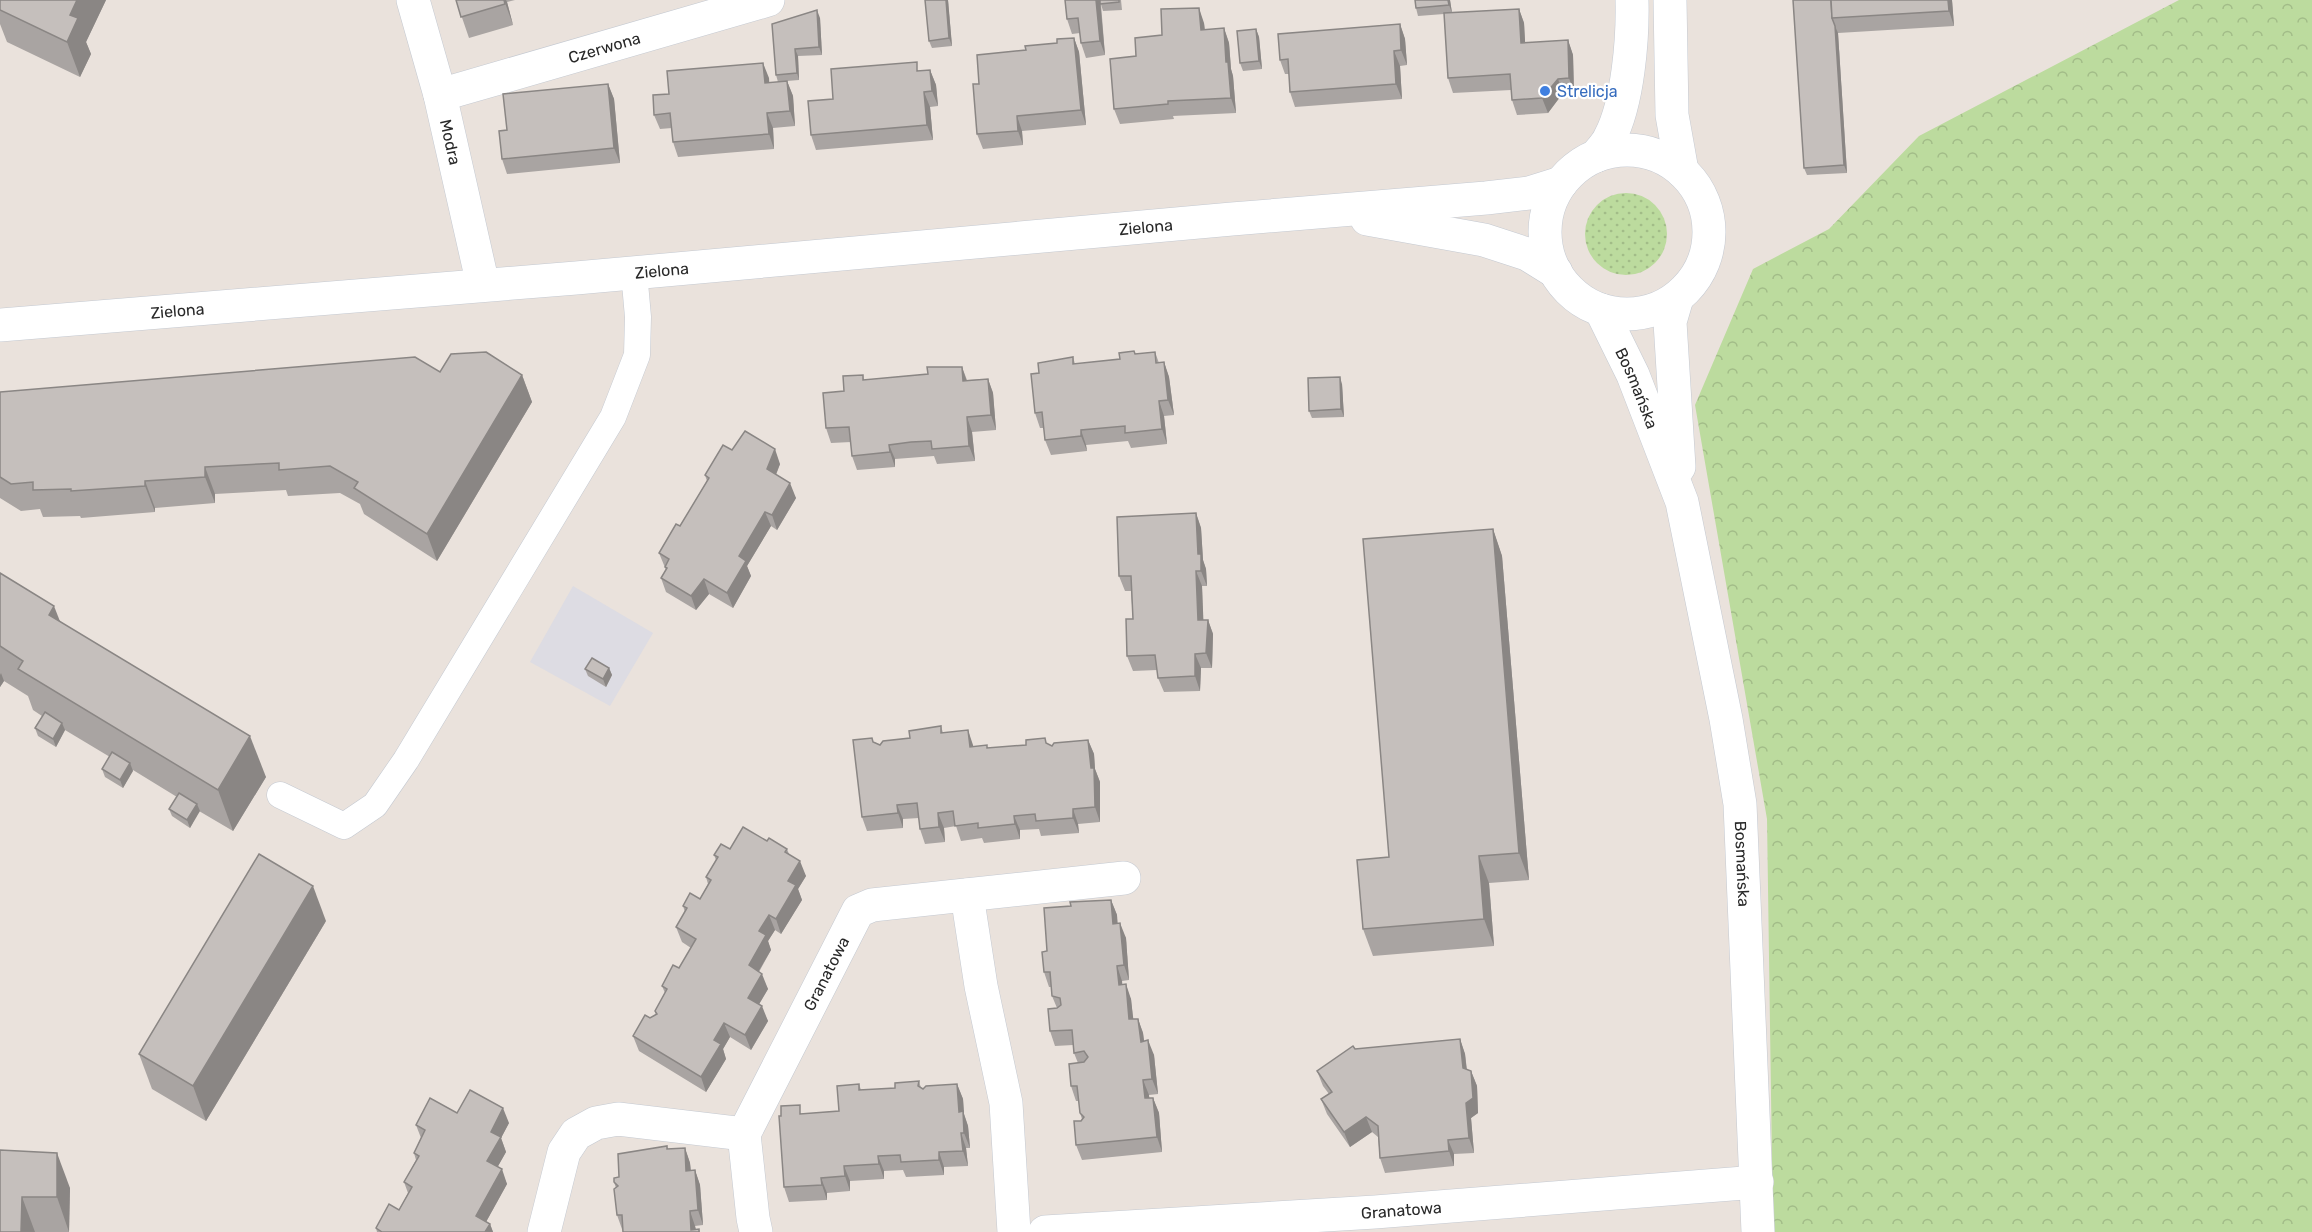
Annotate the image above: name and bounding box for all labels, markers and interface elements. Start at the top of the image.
street label: Czerwona [566,28,643,67]
place label: Strelicja [1557,82,1618,101]
marker: Strelicja [1538,84,1552,98]
street label: Modra [436,118,465,167]
street label: Zielona [1118,215,1174,239]
street label: Zielona [634,259,690,283]
street label: Zielona [150,299,205,323]
street label: Bosmańska [1611,345,1662,431]
street label: Bosmańska [1731,820,1753,907]
street label: Granatowa [800,933,853,1014]
street label: Granatowa [1360,1198,1442,1223]

